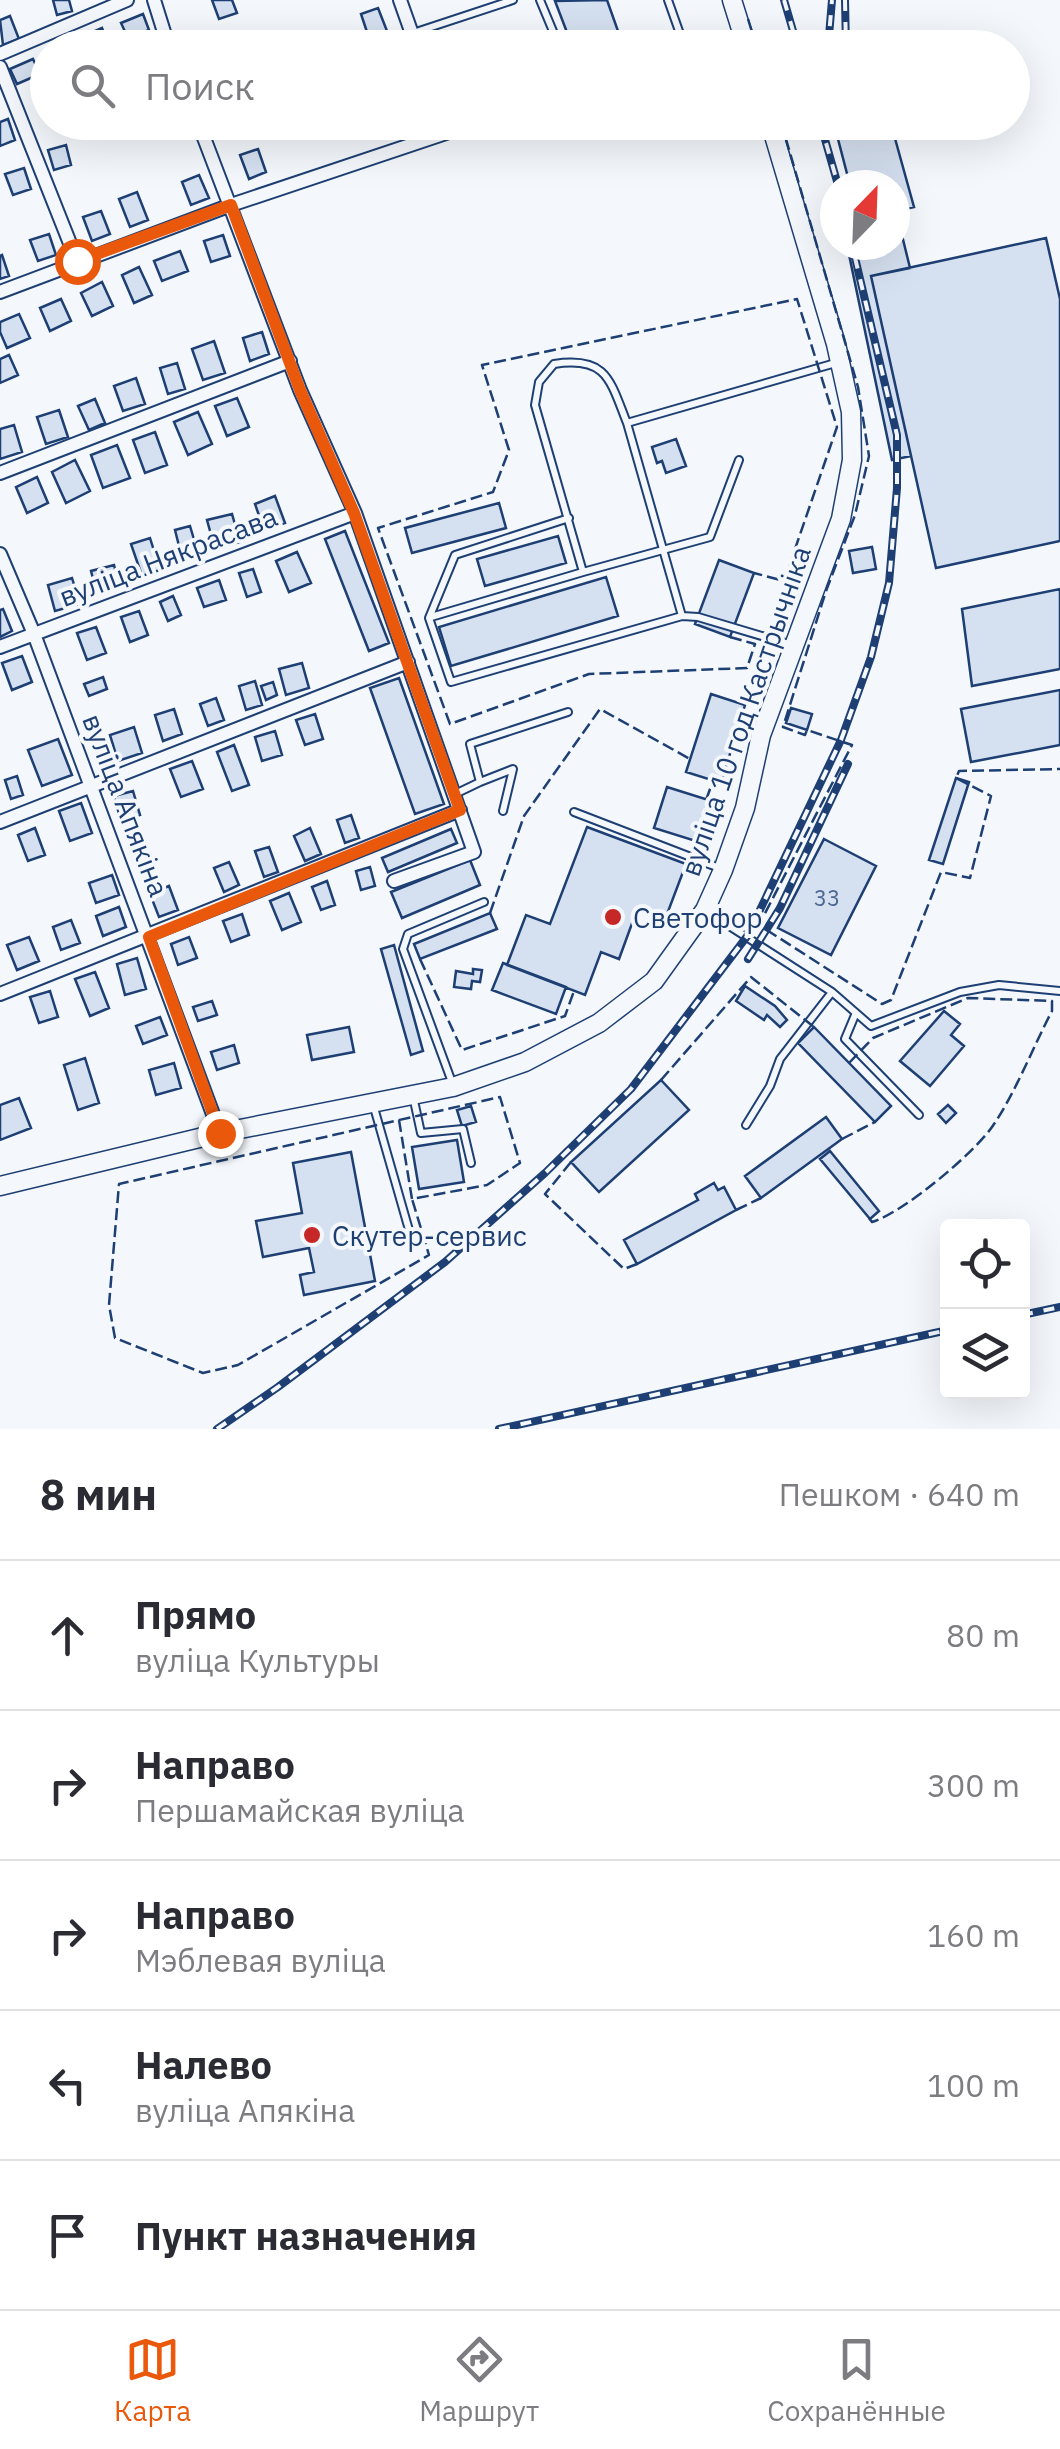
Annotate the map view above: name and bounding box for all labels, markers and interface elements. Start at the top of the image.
search box [30,30,1030,140]
icon: search [65,58,120,113]
text: Поиск [145,61,255,110]
north arrow [820,170,910,260]
route start [55,239,101,285]
street label: вуліца Някрасава [54,497,282,615]
street label: вуліца 10 год Кастрычніка [671,541,819,881]
street label: вуліца Апякіна [74,708,178,902]
house number: 33 [814,883,840,912]
place label: Светофор [633,899,763,936]
marker: Светофор [602,906,624,928]
route end [198,1111,244,1157]
place label: Скутер-сервис [332,1217,527,1254]
map controls [940,1219,1030,1399]
button: locate [940,1219,1030,1309]
marker: Скутер-сервис [301,1224,323,1246]
button: layers [940,1309,1030,1399]
text: 8 мин [40,1467,157,1522]
text: Пешком · 640 m [779,1473,1020,1515]
text: Прямо [135,1590,256,1639]
icon: ahead [40,1608,95,1663]
text: 80 m [946,1614,1020,1656]
text: вуліца Культуры [135,1639,380,1681]
text: Направо [135,1740,295,1789]
icon: right [40,1758,95,1813]
text: 300 m [927,1764,1020,1806]
text: Першамайская вуліца [135,1789,465,1831]
text: Направо [135,1890,295,1939]
icon: right [40,1908,95,1963]
text: 160 m [927,1914,1020,1956]
text: Мэблевая вуліца [135,1939,386,1981]
text: Налево [135,2040,272,2089]
icon: left [40,2058,95,2113]
text: 100 m [927,2064,1020,2106]
text: вуліца Апякіна [135,2089,355,2131]
icon: arrive [40,2208,95,2263]
text: Пункт назначения [135,2211,477,2260]
tab: Карта [114,2332,191,2429]
tab: Маршрут [419,2332,539,2429]
tab: Сохранённые [767,2332,946,2429]

